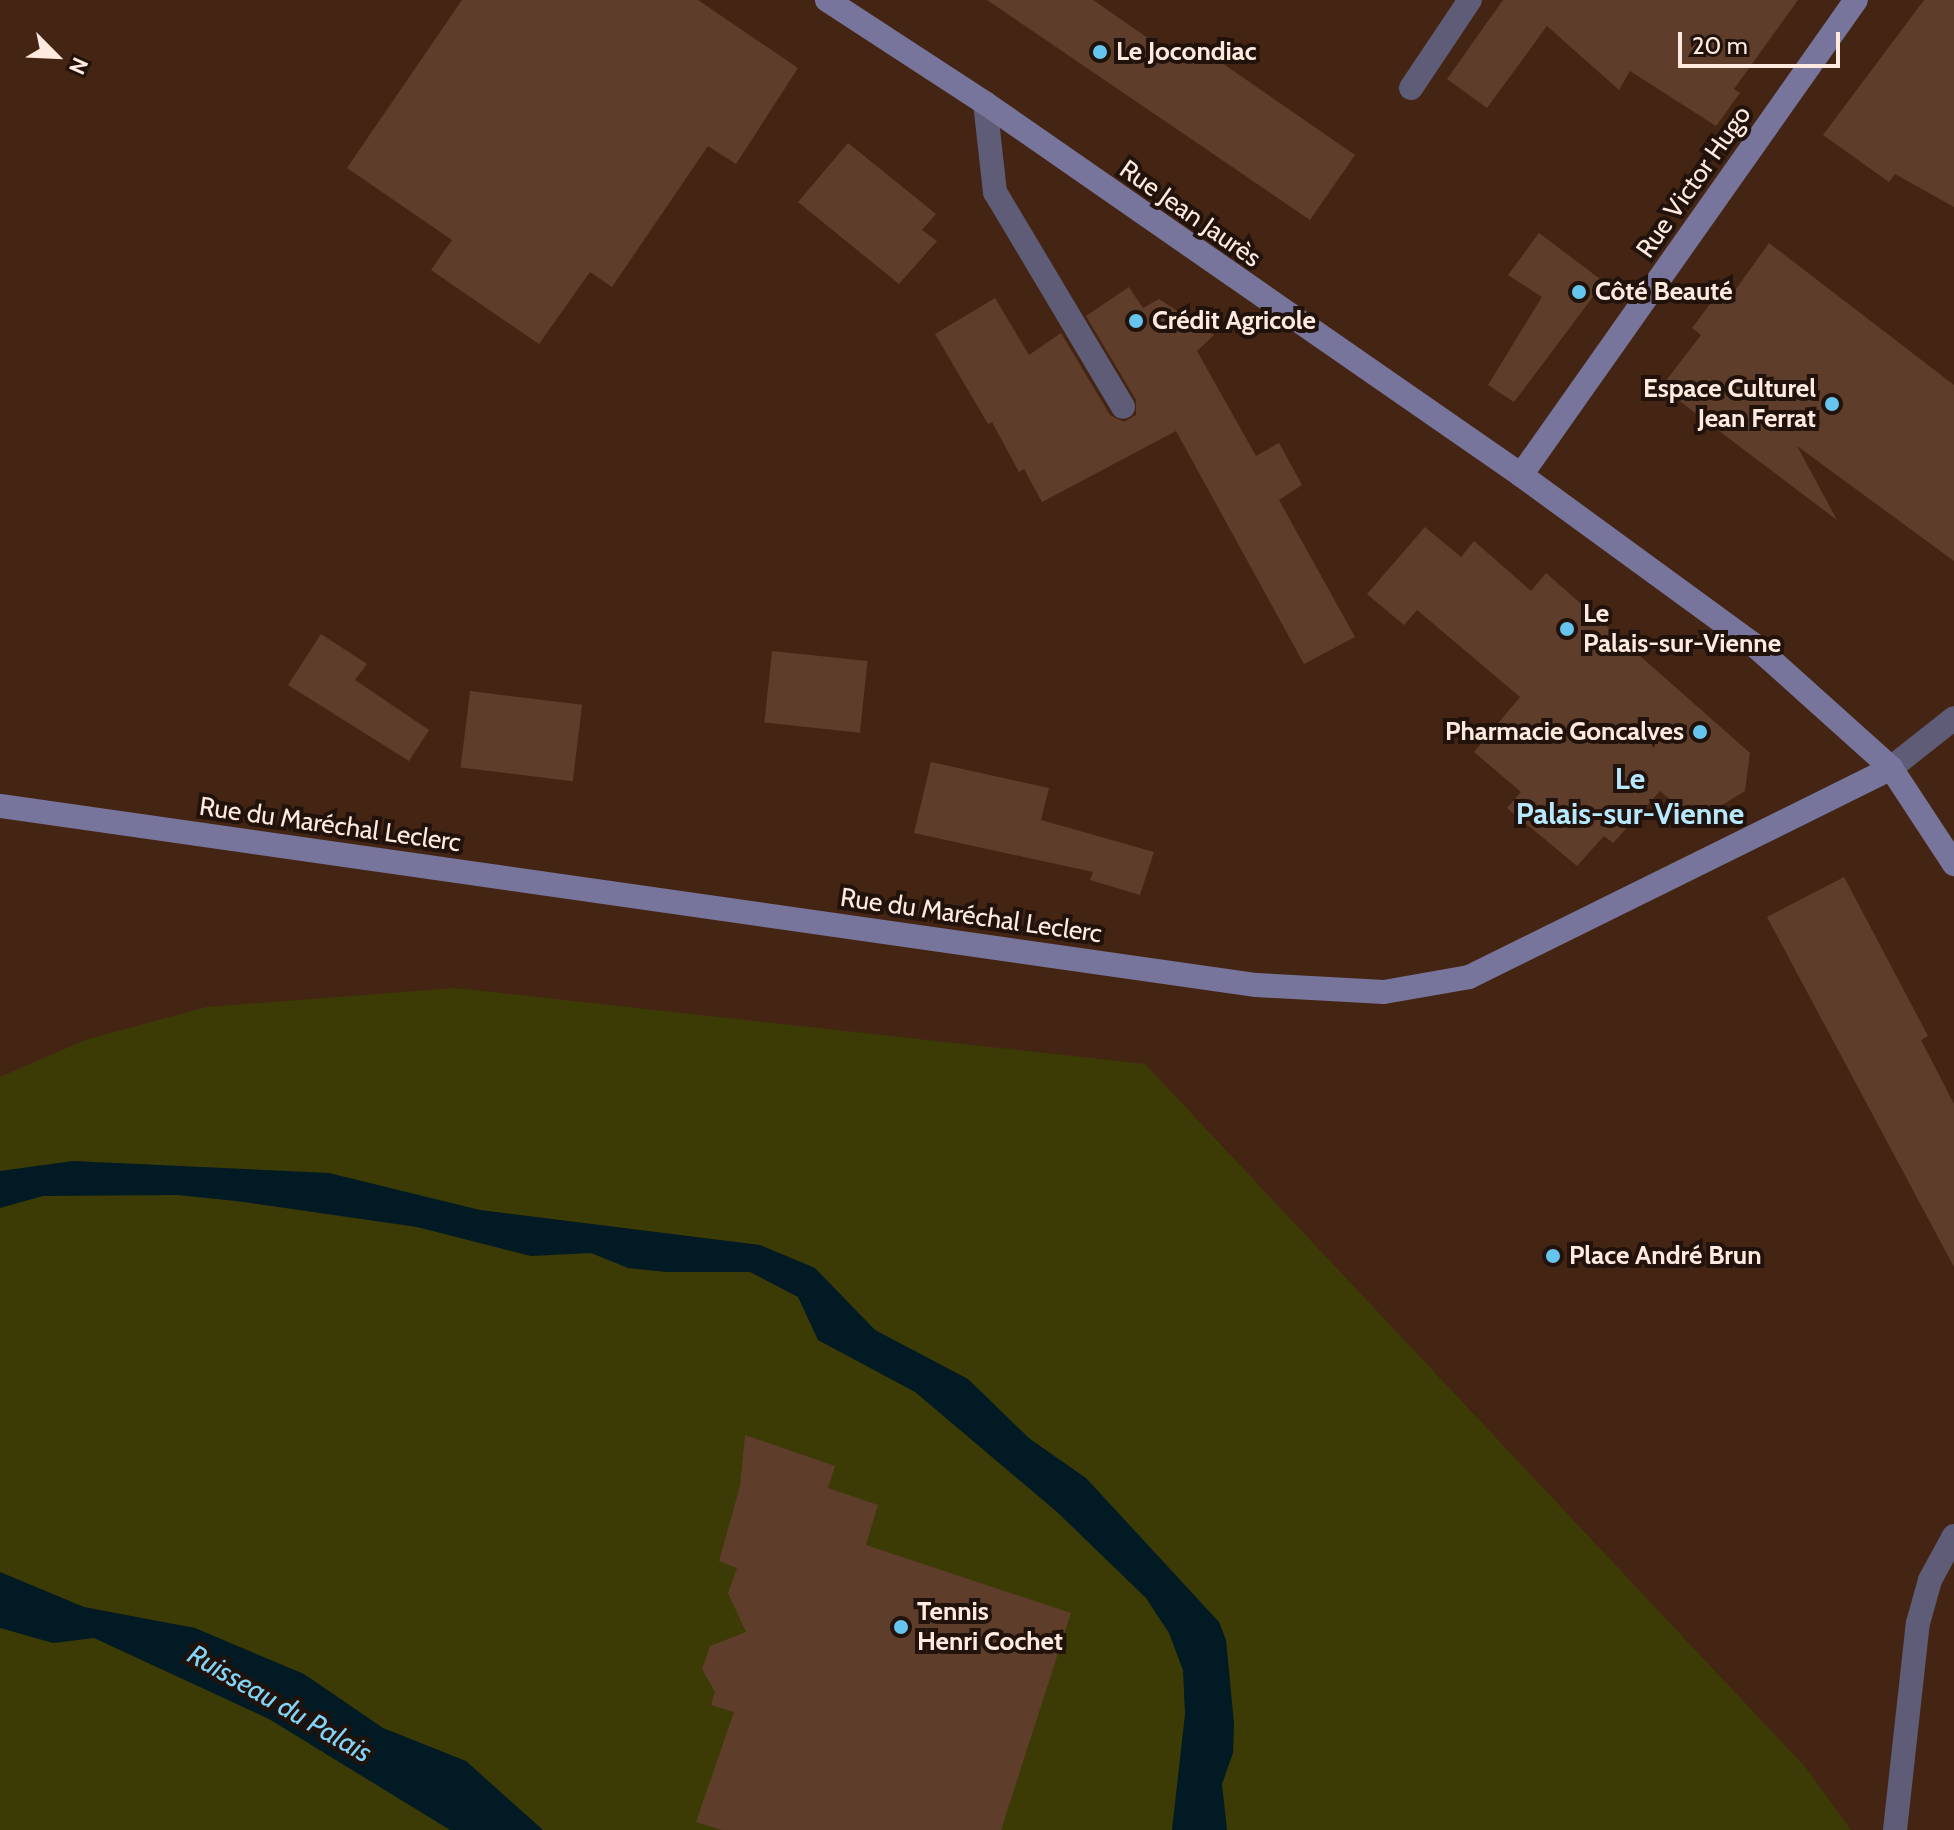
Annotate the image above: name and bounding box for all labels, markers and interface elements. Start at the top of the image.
north arrow [16,16,96,96]
scale bar [1682,16,1844,66]
text: 20 m [1692,31,1748,60]
place label: Le Jocondiac [1116,36,1257,68]
marker: Le Jocondiac [1091,43,1109,61]
text: N [63,53,94,79]
street label: Rue Victor Hugo [1630,100,1758,264]
street label: Rue Jean Jaurès [1113,154,1267,274]
place label: Côté Beauté [1595,276,1733,308]
marker: Côté Beauté [1570,283,1588,301]
place label: Crédit Agricole [1152,305,1316,337]
marker: Crédit Agricole [1127,312,1145,330]
place label: Espace Culturel Jean Ferrat [1643,373,1816,434]
marker: Espace Culturel Jean Ferrat [1823,395,1841,413]
place label: Le Palais-sur-Vienne [1583,598,1781,660]
marker: Le Palais-sur-Vienne [1558,620,1576,638]
place label: Pharmacie Goncalves [1445,716,1684,748]
marker: Pharmacie Goncalves [1691,723,1709,741]
district label: Le Palais-sur-Vienne [1516,761,1744,832]
street label: Rue du Maréchal Leclerc [197,791,463,859]
street label: Rue du Maréchal Leclerc [838,882,1104,950]
place label: Place André Brun [1569,1240,1762,1272]
marker: Place André Brun [1544,1247,1562,1265]
place label: Tennis Henri Cochet [917,1596,1063,1658]
marker: Tennis Henri Cochet [892,1618,910,1636]
water label: Ruisseau du Palais [182,1637,378,1769]

